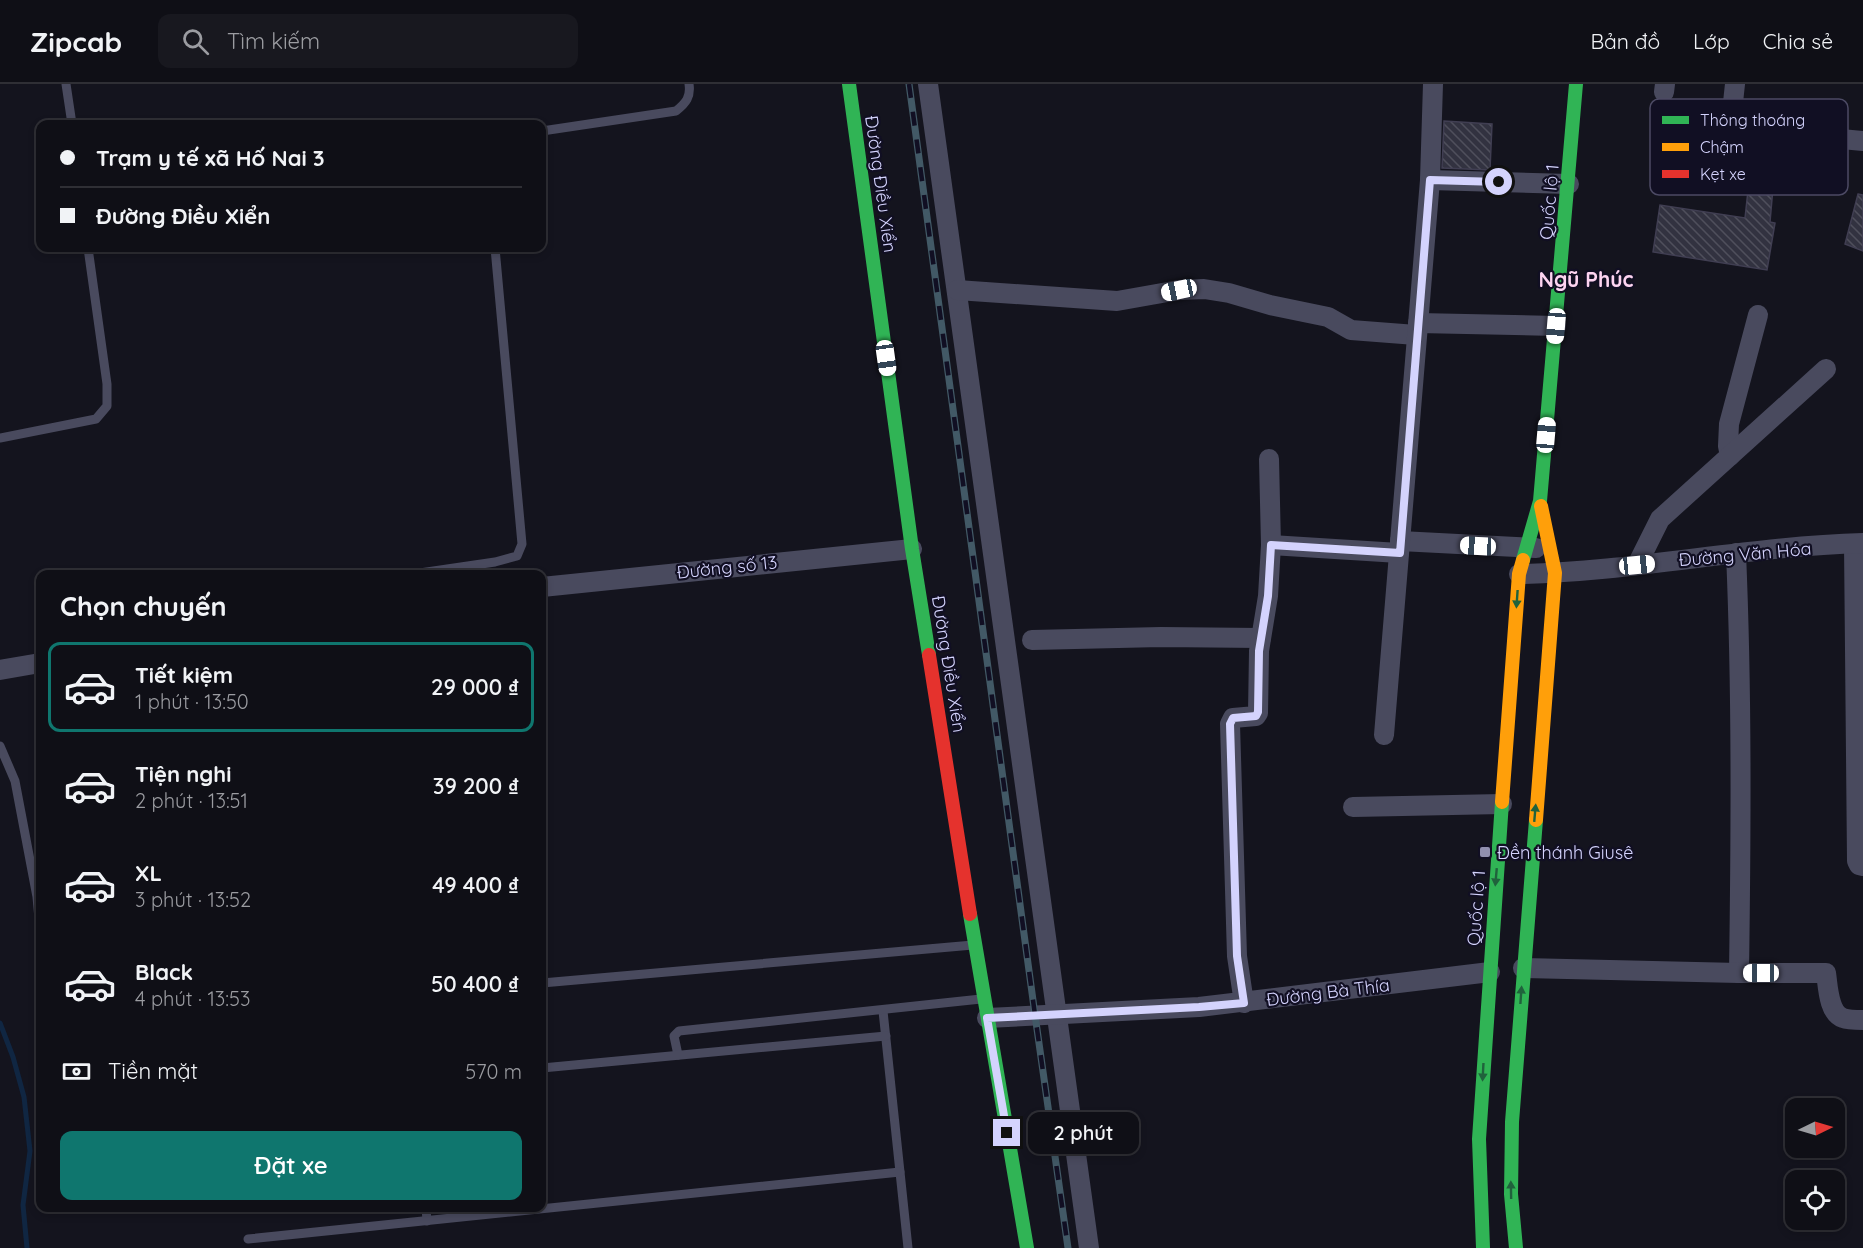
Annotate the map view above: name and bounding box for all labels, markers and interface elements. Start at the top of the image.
search box [158,14,578,68]
text: Zipcab [30,24,122,59]
icon: search [179,25,212,58]
text: Tìm kiếm [227,27,320,55]
text: Bản đồ [1590,28,1660,54]
text: Lớp [1693,28,1730,54]
text: Chia sẻ [1763,28,1833,54]
legend [1650,99,1848,195]
text: Thông thoáng [1700,110,1805,130]
street label: Đường Điều Xiển [860,114,902,254]
text: Chậm [1700,137,1744,157]
text: Trạm y tế xã Hố Nai 3 [96,144,325,172]
street label: Quốc lộ 1 [1534,163,1564,241]
text: Kẹt xe [1700,164,1746,184]
route start [1485,168,1512,195]
text: Đường Điều Xiển [96,202,270,230]
district label: Ngũ Phúc [1538,266,1634,292]
car [1160,277,1198,303]
car [1545,307,1567,345]
car [875,339,897,377]
car [1535,416,1557,454]
car [1460,536,1496,556]
street label: Đường Văn Hóa [1678,537,1812,571]
street label: Đường số 13 [676,550,778,584]
car [1618,554,1656,576]
text: Chọn chuyến [60,589,227,623]
one-way arrow [1512,589,1522,608]
street label: Đường Điều Xiển [927,594,971,734]
icon: car [63,660,117,714]
text: Tiết kiệm [135,661,233,689]
text: 29 000 ₫ [431,673,519,701]
text: 1 phút · 13:50 [135,689,249,714]
icon: car [63,759,117,813]
text: Tiện nghi [135,760,231,788]
text: 39 200 ₫ [433,772,519,800]
text: 2 phút · 13:51 [135,788,248,813]
one-way arrow [1531,803,1540,822]
place label: Đền thánh Giusê [1497,841,1633,864]
marker: Đền thánh Giusê [1478,845,1492,859]
icon: car [63,858,117,912]
text: XL [135,859,162,887]
one-way arrow [1492,868,1501,887]
street label: Quốc lộ 1 [1462,869,1490,947]
text: 49 400 ₫ [432,871,519,899]
text: 3 phút · 13:52 [135,887,251,912]
icon: car [63,957,117,1011]
text: Black [135,958,193,986]
car [1743,964,1779,982]
text: 50 400 ₫ [431,970,519,998]
street label: Đường Bà Thía [1265,973,1391,1011]
text: 4 phút · 13:53 [135,986,250,1011]
one-way arrow [1516,986,1526,1005]
icon: cash [60,1055,93,1088]
text: Tiền mặt [108,1057,198,1085]
text: 570 m [465,1059,522,1084]
one-way arrow [1479,1063,1488,1082]
north arrow [1785,1098,1845,1158]
map controls [1785,1098,1845,1230]
callout: 2 phút [1028,1112,1139,1154]
route end [993,1119,1020,1146]
text: 2 phút [1053,1120,1114,1145]
button: Đặt xe [60,1131,522,1200]
button: locate [1785,1170,1845,1230]
one-way arrow [1507,1180,1516,1199]

